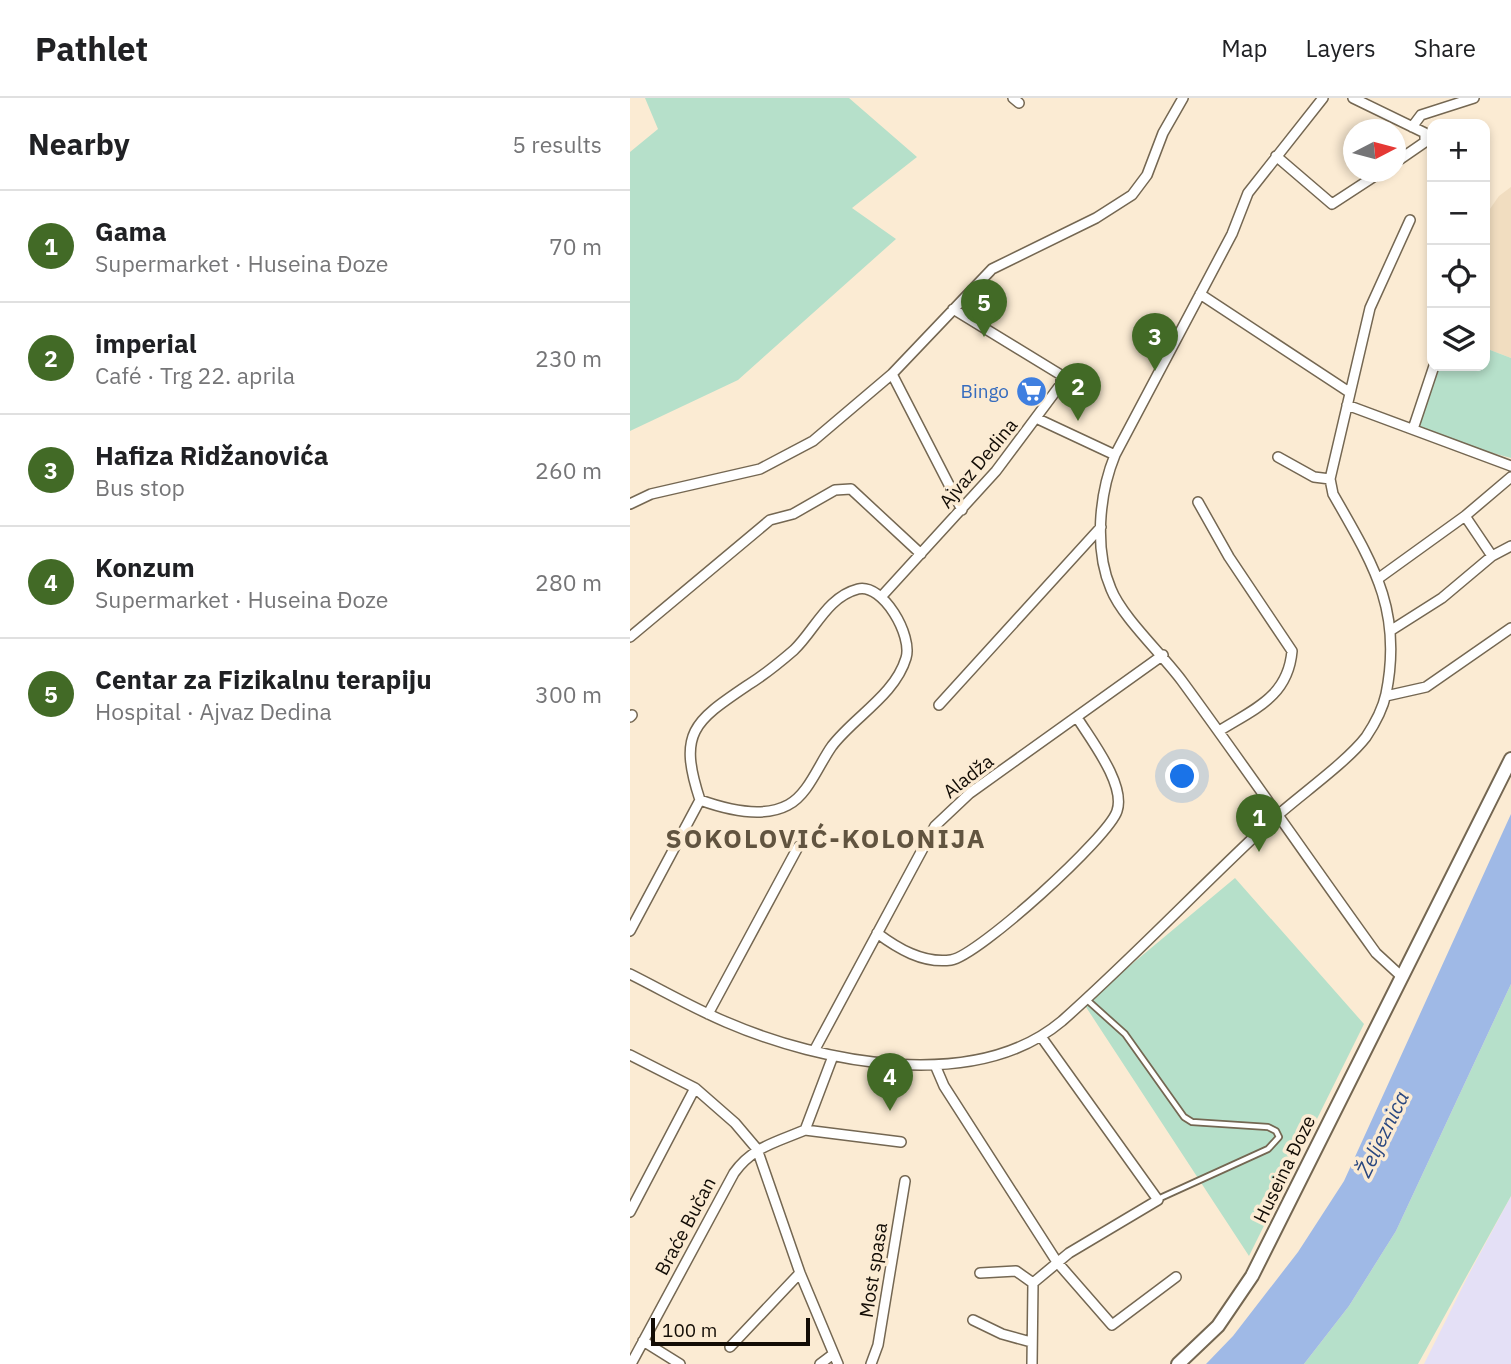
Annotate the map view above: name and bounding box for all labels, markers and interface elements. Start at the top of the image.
text: Pathlet [35,27,148,70]
text: Map [1221,32,1268,64]
text: Layers [1306,32,1376,64]
text: Share [1414,32,1476,64]
north arrow [1343,119,1406,182]
map controls [1427,119,1490,371]
button: + [1427,119,1490,182]
text: Nearby [28,124,130,163]
text: 5 results [512,129,602,159]
button: − [1427,182,1490,245]
text: Gama [95,214,167,248]
text: 1 [44,231,58,261]
text: 70 m [549,231,602,261]
button: locate [1427,245,1490,308]
text: Supermarket · Huseina Đoze [95,248,388,278]
pin: 5 [961,279,1007,337]
button: layers [1427,308,1490,371]
pin: 3 [1132,313,1178,371]
text: imperial [95,326,197,360]
text: 2 [44,343,58,373]
text: 230 m [535,343,602,373]
text: Café · Trg 22. aprila [95,360,295,390]
pin: 2 [1055,363,1101,421]
supermarket icon: Bingo [1015,374,1049,408]
place label: Bingo [960,379,1009,403]
street label: Ajvaz Dedina [934,413,1022,513]
text: Hafiza Ridžanovića [95,438,328,472]
text: 3 [44,455,58,485]
text: 260 m [535,455,602,485]
text: Bus stop [95,472,185,502]
text: Konzum [95,550,195,584]
text: 4 [44,567,58,597]
text: 280 m [535,567,602,597]
text: Supermarket · Huseina Đoze [95,584,388,614]
text: Centar za Fizikalnu terapiju [95,662,432,696]
text: 5 [44,679,58,709]
text: 300 m [535,679,602,709]
text: Hospital · Ajvaz Dedina [95,696,332,726]
street label: Aladža [938,749,998,803]
your location [1165,759,1199,793]
pin: 1 [1236,794,1282,852]
district label: SOKOLOVIĆ-KOLONIJA [666,821,986,855]
pin: 4 [867,1053,913,1111]
water label: Željeznica [1349,1086,1415,1182]
street label: Huseina Đoze [1248,1111,1320,1227]
street label: Braće Bučan [649,1173,721,1279]
street label: Most spasa [854,1221,892,1319]
scale bar [651,1315,810,1347]
text: 100 m [662,1318,717,1342]

